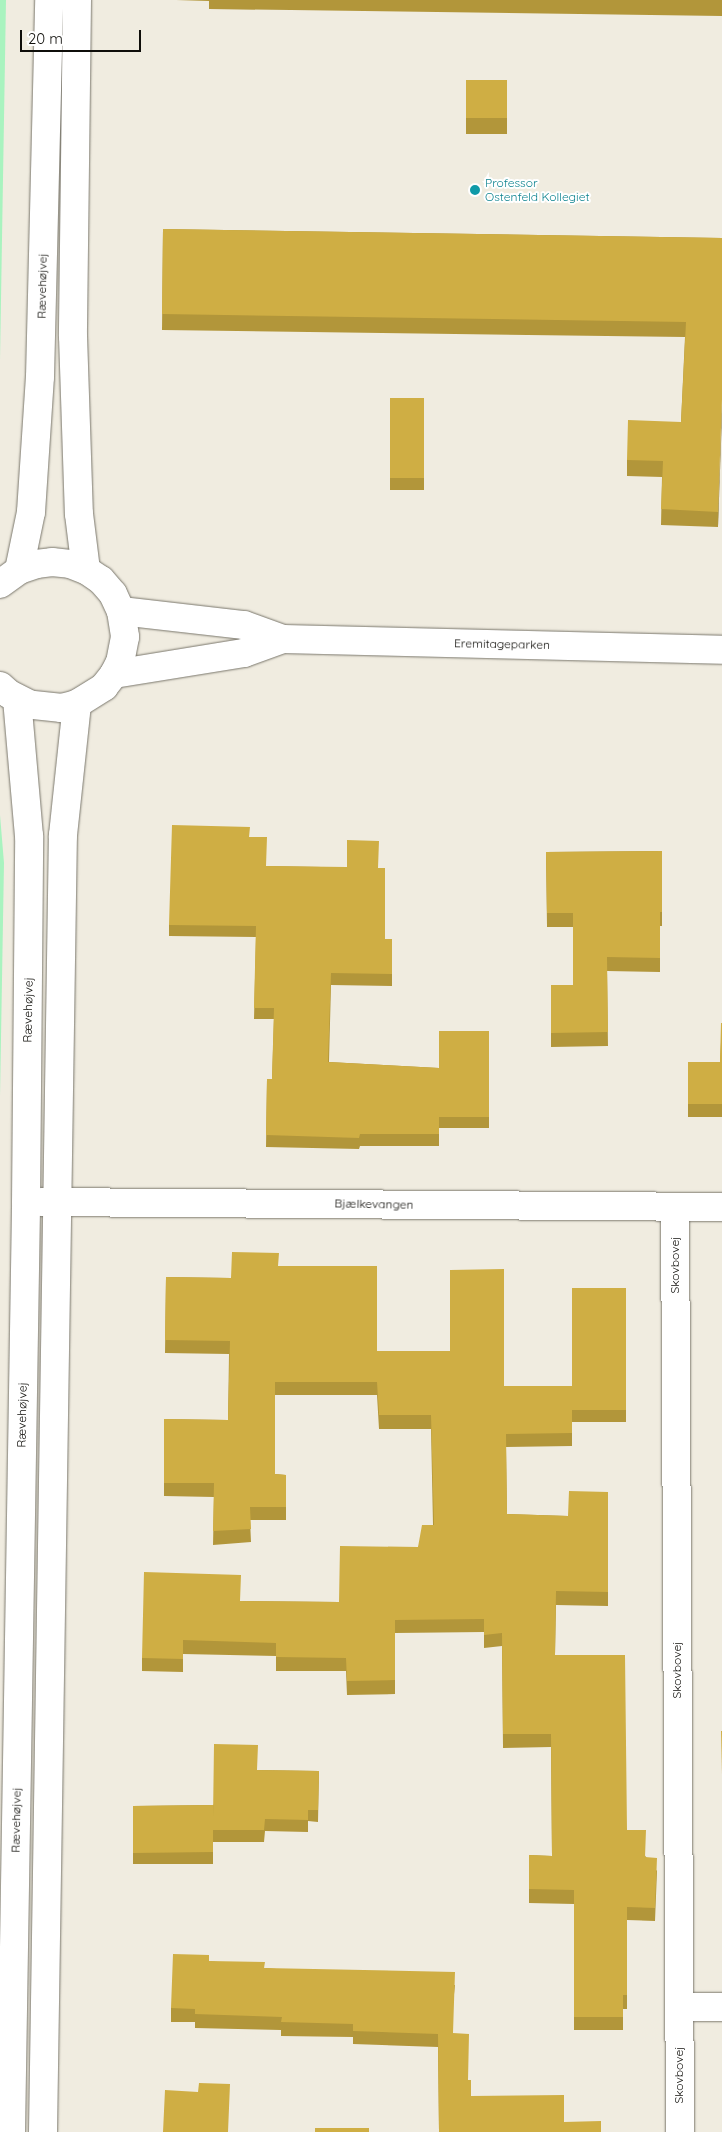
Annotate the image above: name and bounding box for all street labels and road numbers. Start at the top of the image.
street label: Rævehøjvej [34,253,50,319]
street label: Eremitageparken [454,636,550,652]
street label: Rævehøjvej [20,977,36,1043]
street label: Bjælkevangen [334,1196,414,1212]
street label: Skovbovej [668,1236,682,1294]
street label: Rævehøjvej [14,1382,30,1448]
street label: Skovbovej [670,1641,684,1699]
street label: Rævehøjvej [8,1787,24,1853]
street label: Skovbovej [672,2046,686,2104]

